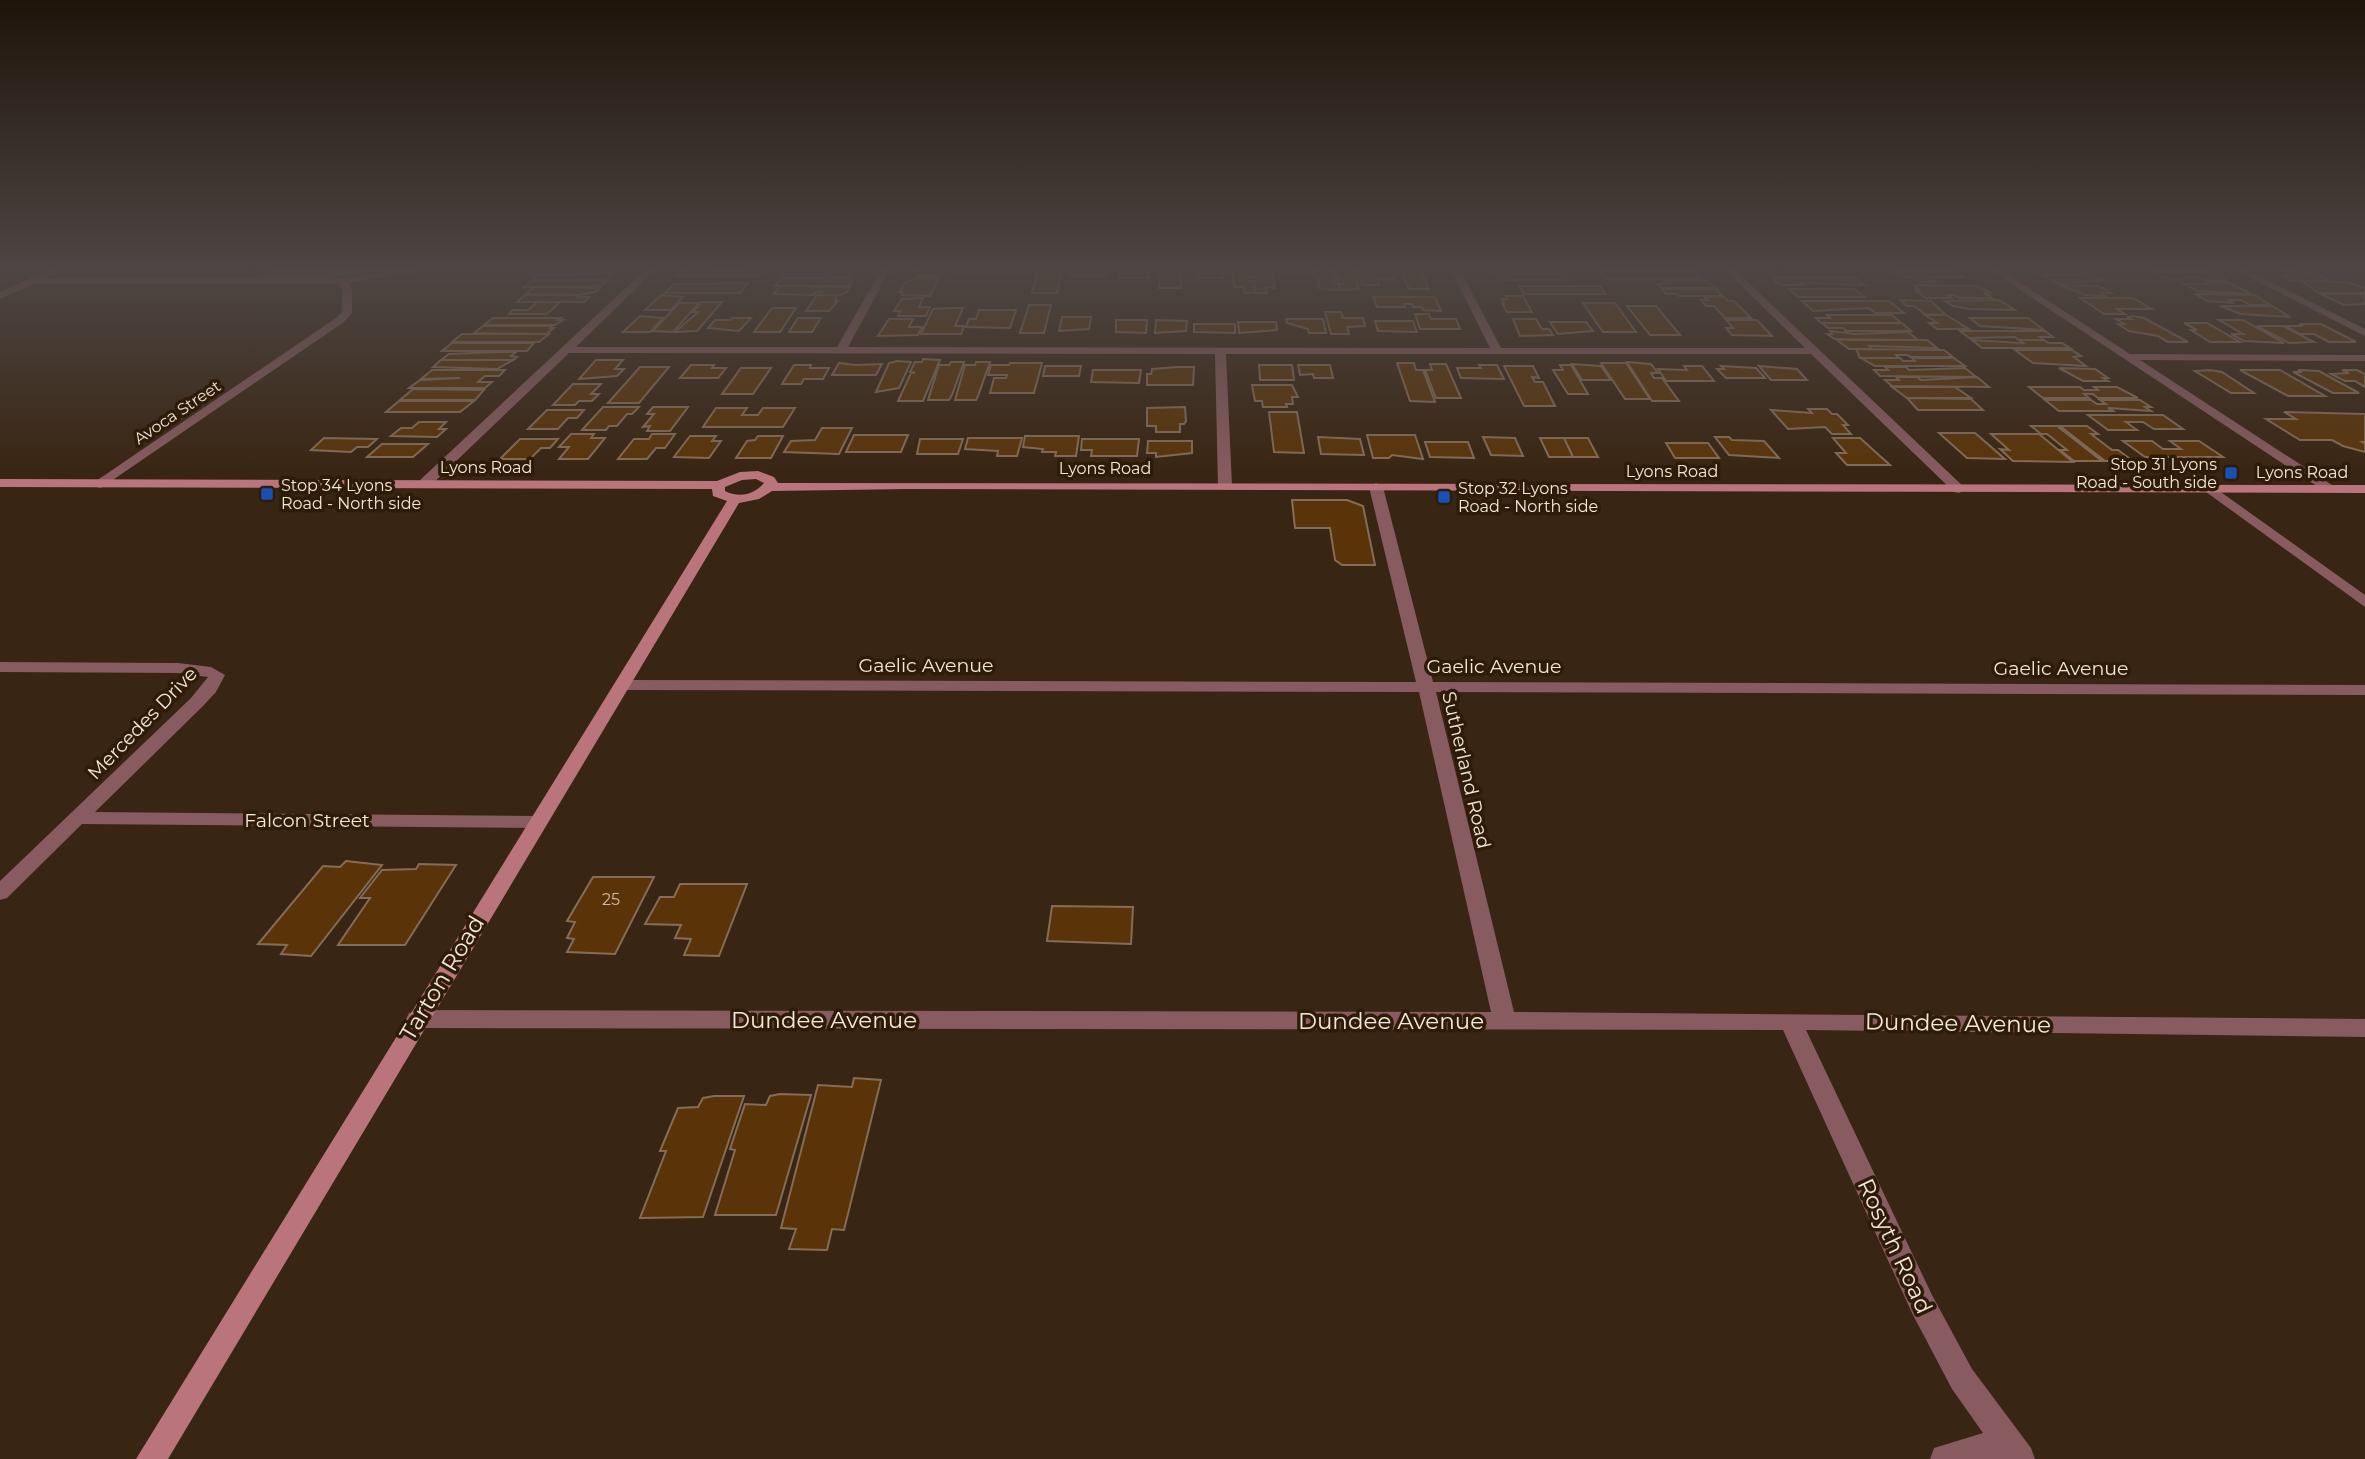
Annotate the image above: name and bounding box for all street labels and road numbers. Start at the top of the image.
street label: Avoca Street [130,376,225,448]
street label: Lyons Road [440,458,532,477]
street label: Lyons Road [1059,459,1151,478]
street label: Lyons Road [1626,462,1718,481]
street label: Lyons Road [2256,463,2348,482]
street label: Gaelic Avenue [859,654,993,677]
street label: Gaelic Avenue [1427,655,1561,678]
street label: Gaelic Avenue [1994,657,2128,680]
street label: Mercedes Drive [83,662,202,784]
street label: Sutherland Road [1437,689,1496,851]
street label: Falcon Street [244,809,370,832]
street label: Tarton Road [394,910,490,1046]
street label: Dundee Avenue [731,1006,917,1034]
street label: Dundee Avenue [1298,1007,1484,1035]
street label: Dundee Avenue [1865,1007,2051,1039]
street label: Rosyth Road [1851,1174,1939,1318]

